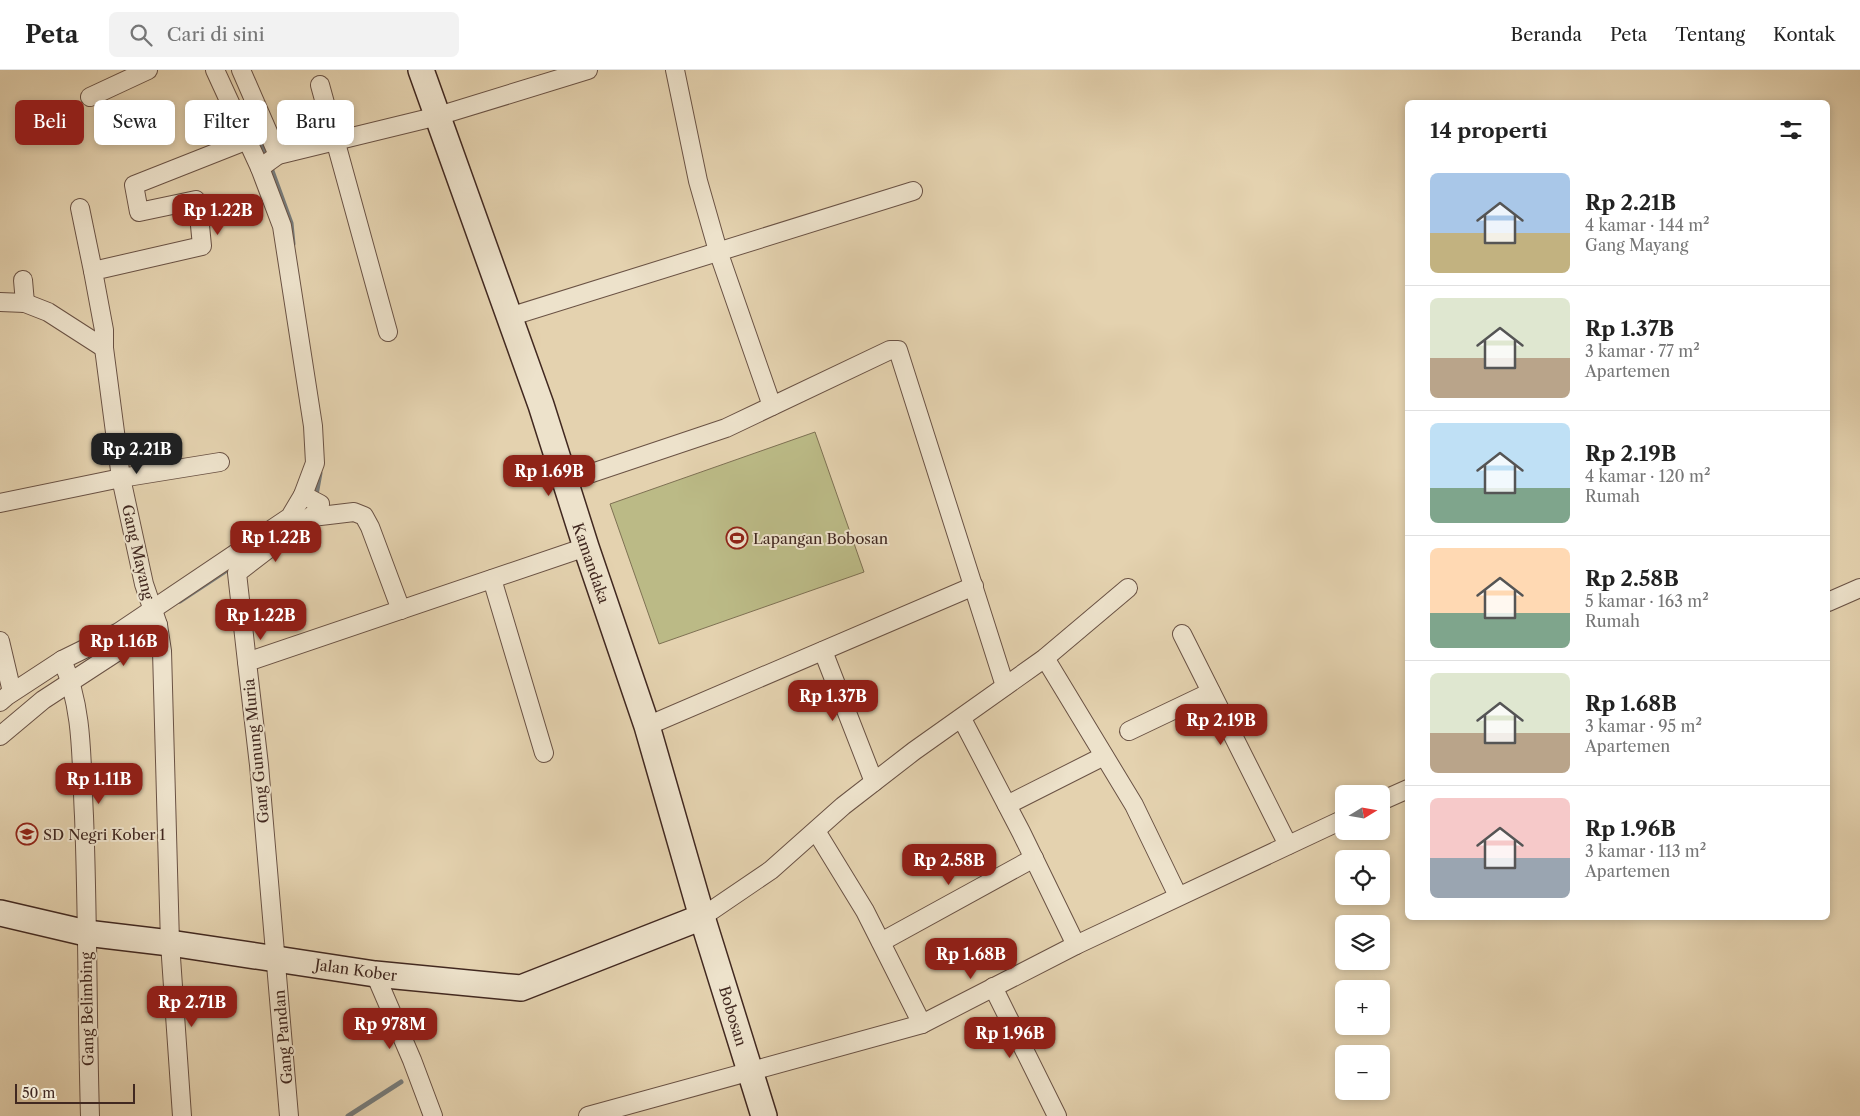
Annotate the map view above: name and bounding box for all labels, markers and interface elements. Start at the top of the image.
search box [109,12,459,57]
text: Peta [25,20,79,49]
icon: search [127,21,155,49]
text: Cari di sini [167,23,264,46]
text: Beranda [1511,24,1582,46]
text: Peta [1610,24,1647,46]
text: Tentang [1675,24,1745,46]
text: Kontak [1773,24,1835,46]
chip: Beli [15,100,84,145]
chip: Sewa [94,100,175,145]
chip: Filter [185,100,267,145]
chip: Baru [277,100,354,145]
icon: filters [1777,116,1805,144]
text: 14 properti [1430,118,1547,143]
text: Rp 2.21B [1585,190,1676,215]
icon: home [1470,193,1530,253]
pin: Rp 1.22B [166,194,270,236]
text: Rp 1.22B [183,200,253,220]
text: 4 kamar · 144 m² [1585,215,1710,235]
text: Gang Mayang [1585,235,1689,255]
text: Rp 1.37B [1585,316,1674,341]
icon: home [1470,318,1530,378]
text: 3 kamar · 77 m² [1585,341,1700,361]
text: Apartemen [1585,361,1670,381]
pin: Rp 2.21B [85,432,189,475]
text: Rp 2.21B [102,439,172,459]
text: Rp 2.19B [1585,441,1676,466]
icon: home [1470,443,1530,503]
pin: Rp 1.69B [497,454,601,497]
text: Rp 1.69B [514,461,584,481]
text: 4 kamar · 120 m² [1585,466,1710,486]
text: Rumah [1585,486,1640,506]
street label: Gang Mayang [118,503,158,601]
pin: Rp 1.22B [224,520,328,563]
street label: Kamandaka [568,520,614,606]
sports icon: Lapangan Bobosan [725,526,749,550]
text: Rp 1.22B [241,527,311,547]
place label: Lapangan Bobosan [753,529,889,548]
text: Rp 2.58B [1585,566,1679,591]
icon: home [1470,568,1530,628]
text: 5 kamar · 163 m² [1585,591,1709,611]
pin: Rp 1.22B [209,598,313,641]
text: Rp 1.22B [226,605,296,625]
text: Rumah [1585,611,1640,631]
pin: Rp 1.16B [72,624,176,667]
text: Rp 1.16B [90,631,158,651]
street label: Gang Gunung Muria [239,678,273,824]
pin: Rp 1.37B [781,680,885,722]
text: Rp 1.37B [799,686,867,706]
text: Rp 1.68B [1585,691,1677,716]
icon: home [1470,693,1530,753]
pin: Rp 2.19B [1169,704,1273,746]
text: Rp 2.19B [1186,710,1256,730]
text: 3 kamar · 95 m² [1585,716,1702,736]
text: Apartemen [1585,736,1670,756]
pin: Rp 1.11B [47,762,151,805]
text: Rp 1.11B [67,769,131,789]
north arrow [1335,785,1390,840]
map controls [1335,785,1390,1100]
text: Rp 1.96B [1585,816,1676,841]
icon: home [1470,818,1530,878]
school or university icon: SD Negri Kober 1 [15,822,39,846]
place label: SD Negri Kober 1 [43,825,166,844]
text: 3 kamar · 113 m² [1585,841,1706,861]
pin: Rp 2.58B [897,844,1001,886]
text: Rp 2.58B [913,850,985,870]
button: locate [1335,850,1390,905]
text: Apartemen [1585,861,1670,881]
button: layers [1335,915,1390,970]
pin: Rp 1.68B [919,938,1023,980]
text: Rp 1.68B [936,944,1006,964]
street label: Gang Belimbing [77,952,97,1066]
street label: Jalan Kober [312,955,399,985]
button: + [1335,980,1390,1035]
street label: Bobosan [715,984,751,1049]
pin: Rp 2.71B [140,986,244,1028]
street label: Gang Pandan [269,988,297,1085]
text: Rp 2.71B [158,992,226,1012]
pin: Rp 978M [344,1008,436,1050]
text: Rp 978M [354,1014,426,1034]
pin: Rp 1.96B [958,1016,1062,1059]
text: Rp 1.96B [975,1023,1045,1043]
button: − [1335,1045,1390,1100]
scale bar [15,1081,135,1104]
text: 50 m [22,1084,55,1102]

